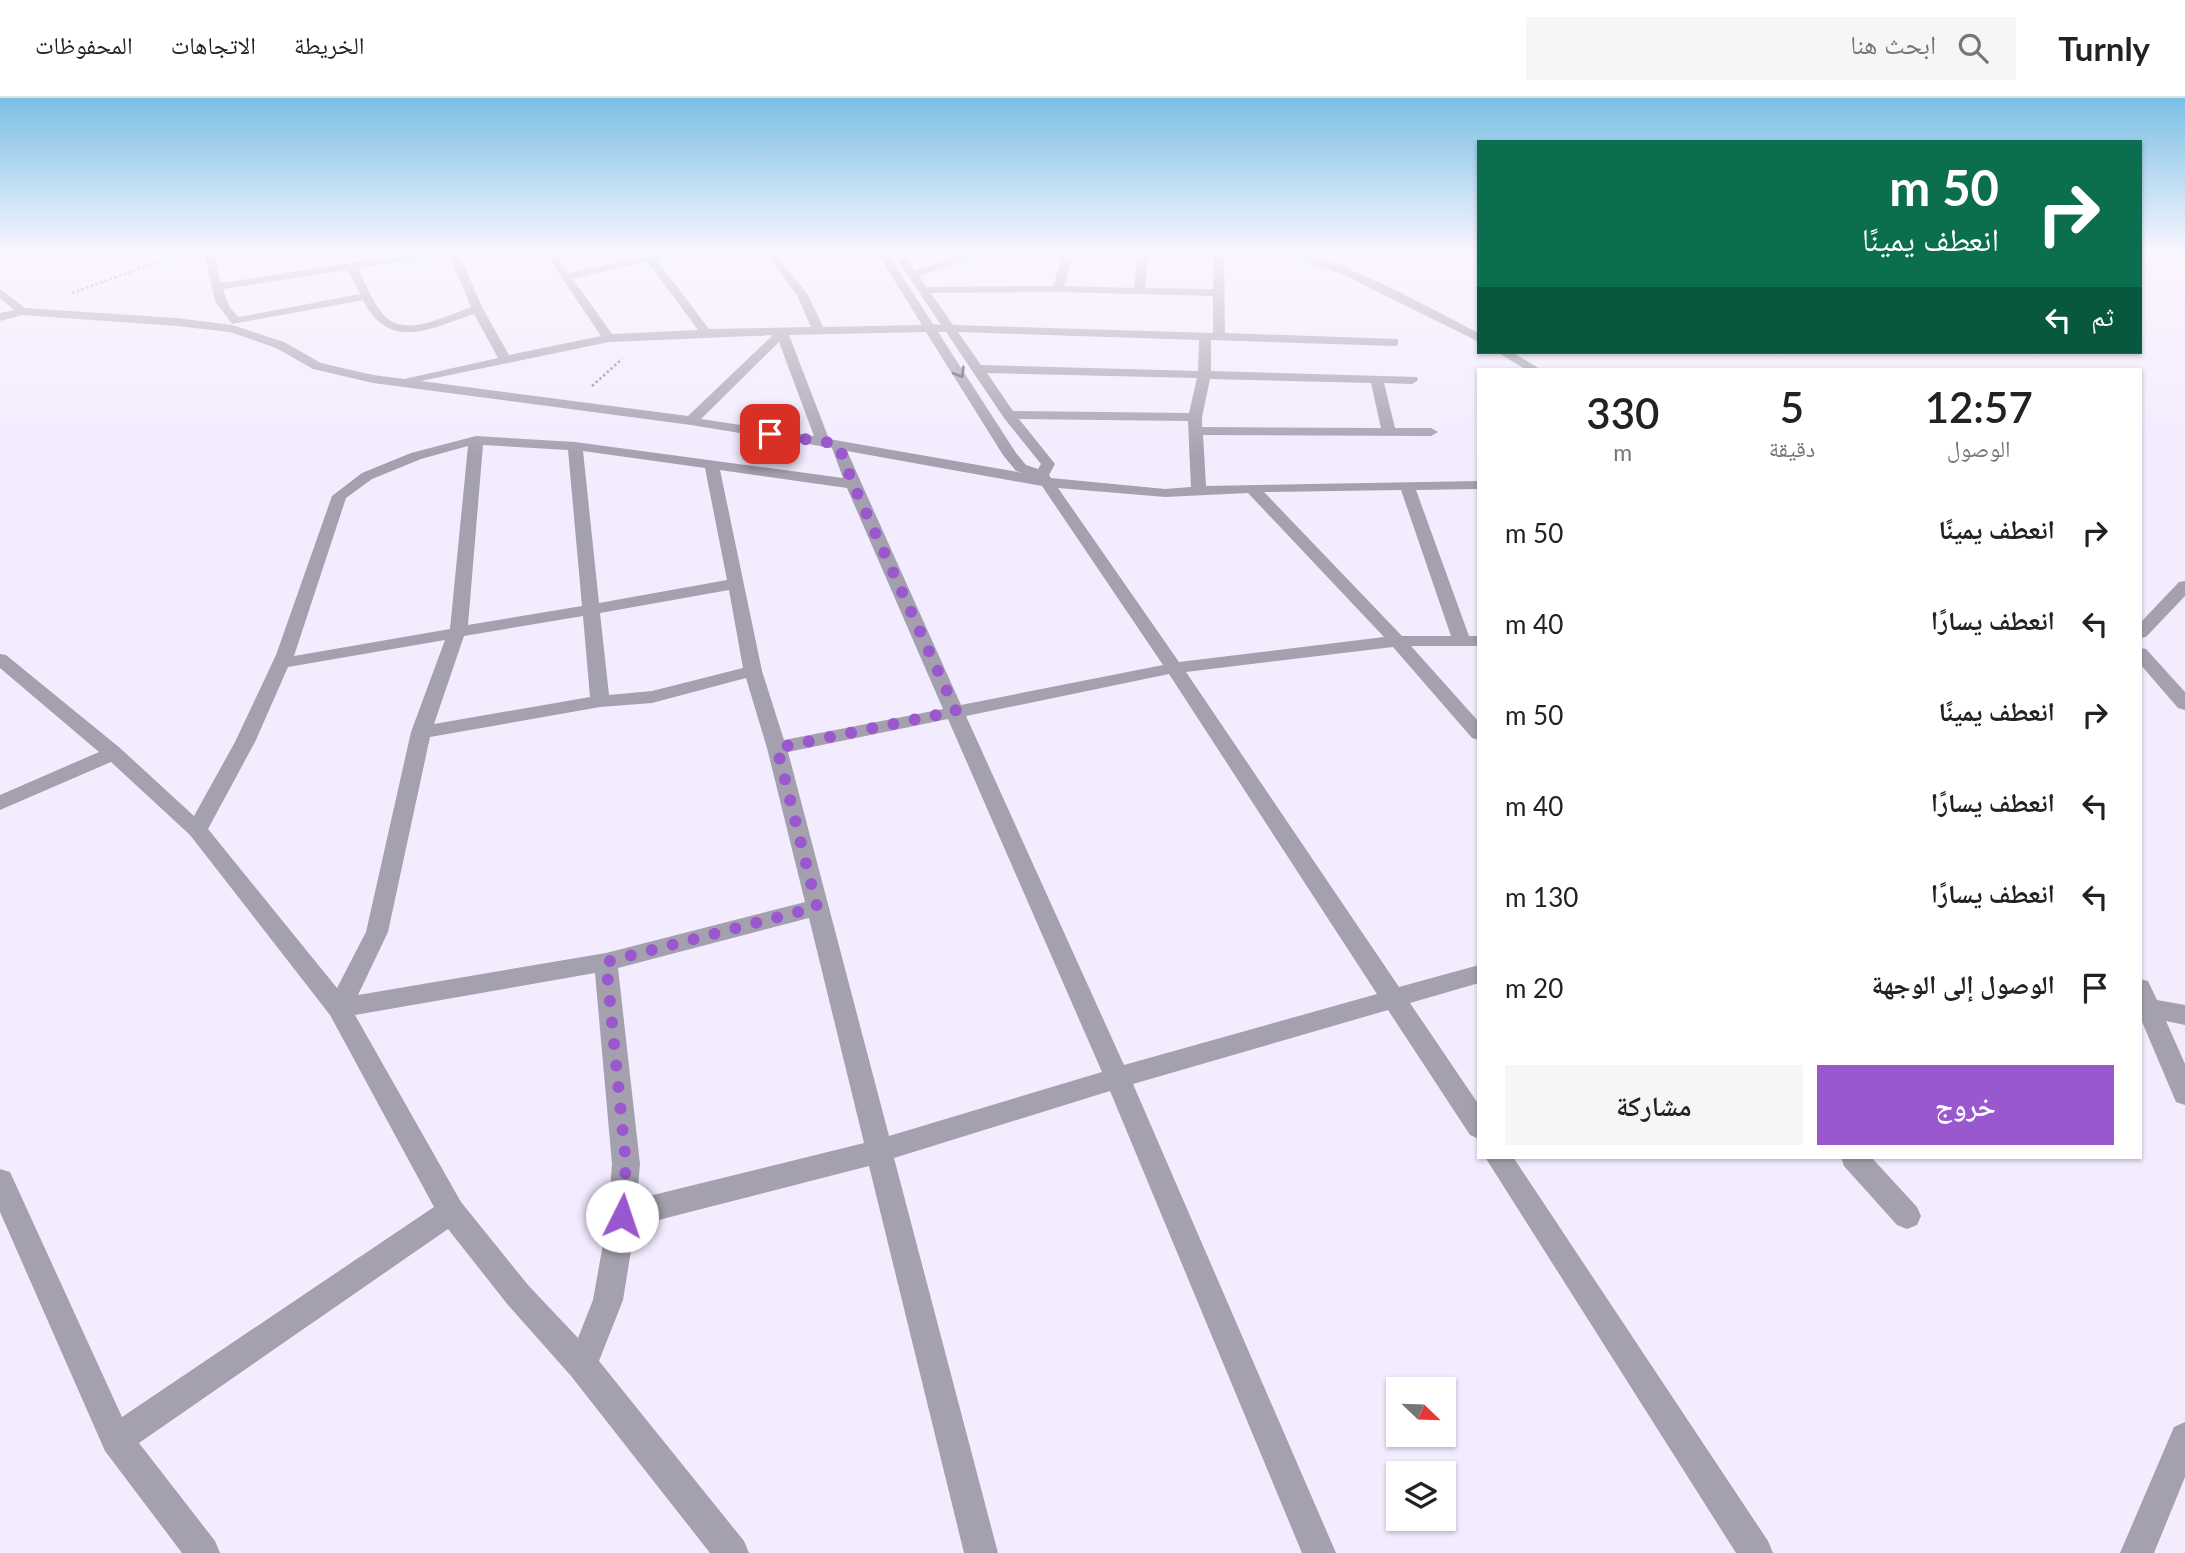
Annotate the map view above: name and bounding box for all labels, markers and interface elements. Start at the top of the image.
search box [1526,17,2016,80]
text: ابحث هنا [1850,28,1936,60]
text: Turnly [2058,28,2150,68]
icon: search [1954,29,1992,67]
text: المحفوظات [35,30,133,59]
text: الاتجاهات [171,30,256,59]
text: الخريطة [294,30,365,59]
text: 50 m [1889,158,1999,216]
icon: right [2023,168,2114,259]
text: انعطف يمينًا [1862,219,1999,258]
text: ثم [2091,300,2114,332]
icon: left [2039,301,2077,339]
one-way arrow [952,365,965,378]
text: 5 [1780,382,1804,432]
text: 12:57 [1925,382,2033,432]
text: 330 [1586,388,1659,438]
pin [740,404,800,464]
icon: arrive [751,415,789,453]
text: دقيقة [1769,434,1815,462]
text: الوصول [1947,434,2011,462]
text: m [1613,438,1632,466]
text: انعطف يمينًا [1938,513,2055,545]
icon: right [2076,514,2114,552]
text: 50 m [1505,517,1563,549]
text: انعطف يسارًا [1931,604,2055,636]
icon: left [2076,605,2114,643]
text: 40 m [1505,608,1563,640]
text: انعطف يمينًا [1938,695,2055,727]
icon: right [2076,696,2114,734]
text: 50 m [1505,699,1563,731]
text: انعطف يسارًا [1931,786,2055,818]
icon: left [2076,787,2114,825]
text: 40 m [1505,790,1563,822]
text: انعطف يسارًا [1931,877,2055,909]
icon: left [2076,878,2114,916]
text: 130 m [1505,881,1578,913]
text: الوصول إلى الوجهة [1871,968,2055,1000]
icon: arrive [2076,969,2114,1007]
text: 20 m [1505,972,1563,1004]
button: مشاركة [1505,1065,1803,1145]
button: خروج [1817,1065,2114,1145]
position arrow [585,1179,659,1253]
north arrow [1386,1377,1456,1447]
map controls [1386,1377,1456,1531]
button: layers [1386,1461,1456,1531]

